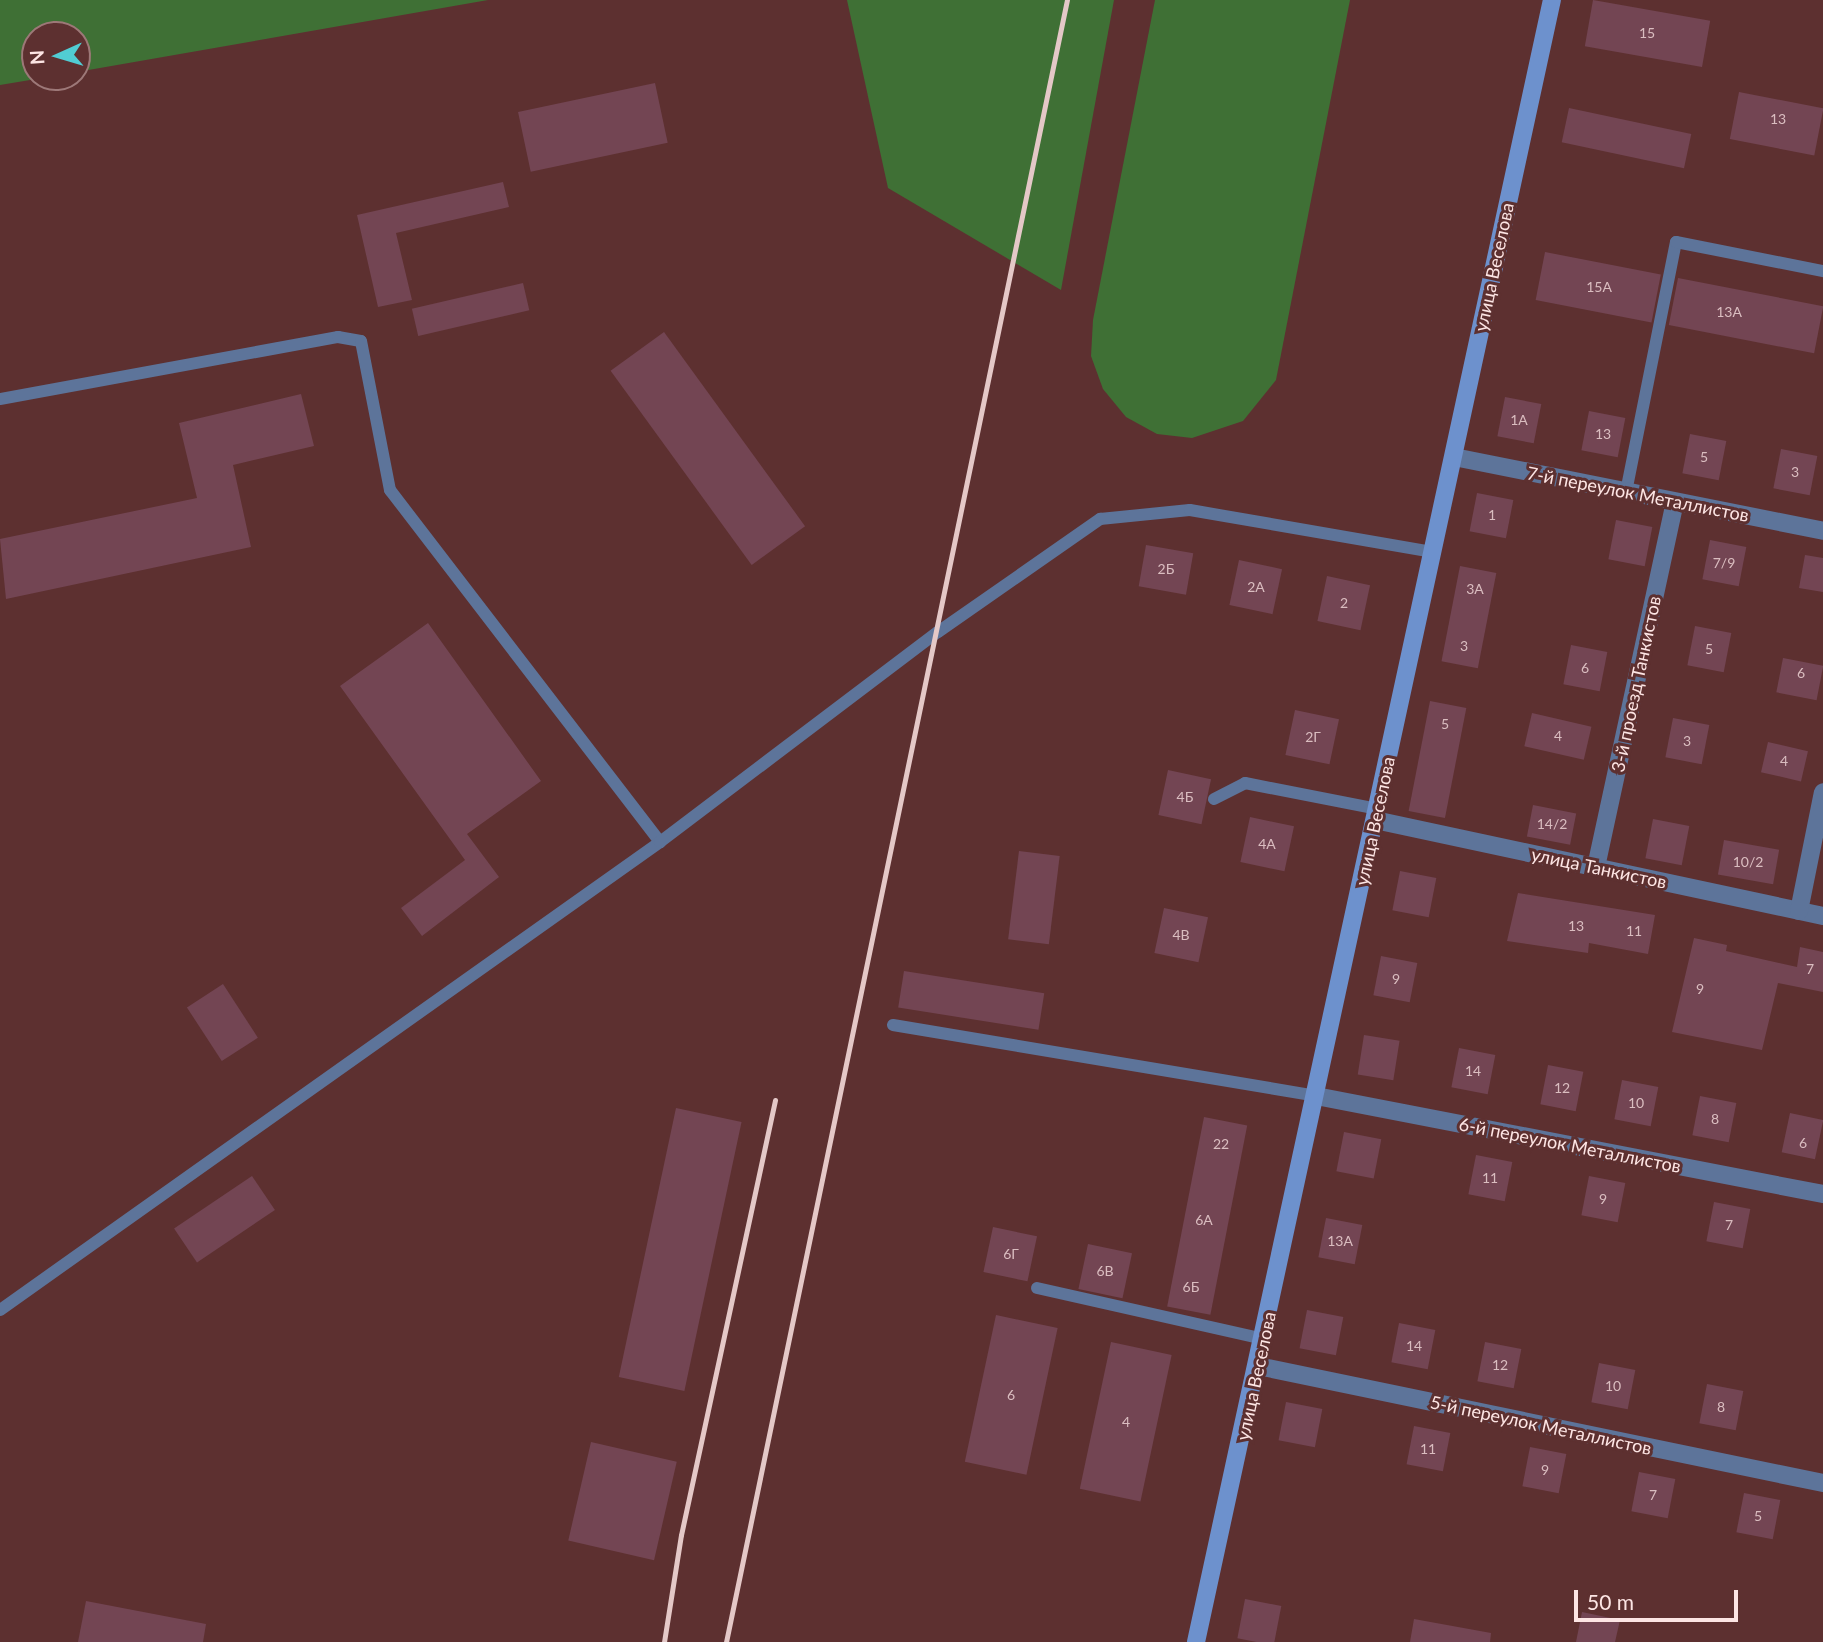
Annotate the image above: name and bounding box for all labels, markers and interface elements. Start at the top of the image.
north arrow [21,21,91,91]
house number: 15 [1639,25,1655,41]
text: N [25,49,49,65]
house number: 13 [1770,111,1786,127]
street label: улица Веселова [1470,201,1518,333]
house number: 15А [1586,279,1612,295]
house number: 13А [1716,304,1742,320]
house number: 1А [1510,412,1528,428]
house number: 13 [1595,426,1611,442]
house number: 5 [1700,449,1708,465]
street label: 7-й переулок Металлистов [1525,462,1751,526]
house number: 3 [1791,464,1799,480]
house number: 1 [1488,507,1496,523]
house number: 7/9 [1713,555,1735,571]
house number: 2Б [1158,561,1174,577]
house number: 2А [1247,579,1265,595]
house number: 3А [1466,581,1484,597]
street label: 3-й проезд Танкистов [1607,594,1665,774]
house number: 2 [1340,595,1348,611]
house number: 3 [1460,638,1468,654]
house number: 5 [1705,641,1713,657]
house number: 6 [1581,660,1589,676]
house number: 6 [1797,665,1805,681]
house number: 5 [1441,716,1449,732]
house number: 4 [1554,728,1562,744]
house number: 2Г [1305,729,1321,745]
house number: 3 [1683,733,1691,749]
house number: 4 [1780,753,1788,769]
street label: улица Веселова [1351,755,1399,887]
house number: 4Б [1177,789,1193,805]
house number: 14/2 [1537,816,1567,832]
house number: 4А [1258,836,1276,852]
street label: улица Танкистов [1529,843,1669,893]
house number: 10/2 [1733,854,1763,870]
house number: 13 [1568,918,1584,934]
house number: 11 [1626,923,1642,939]
house number: 4В [1172,927,1190,943]
house number: 7 [1806,961,1814,977]
house number: 9 [1392,971,1400,987]
house number: 9 [1696,981,1704,997]
house number: 14 [1465,1063,1481,1079]
house number: 12 [1554,1080,1570,1096]
house number: 10 [1628,1095,1644,1111]
house number: 8 [1711,1111,1719,1127]
street label: 6-й переулок Металлистов [1457,1113,1683,1177]
house number: 6 [1799,1135,1807,1151]
house number: 22 [1213,1136,1229,1152]
house number: 11 [1482,1170,1498,1186]
house number: 9 [1599,1191,1607,1207]
house number: 6А [1195,1212,1213,1228]
house number: 7 [1725,1217,1733,1233]
house number: 13А [1327,1233,1353,1249]
house number: 6Г [1003,1246,1019,1262]
house number: 6В [1096,1263,1114,1279]
house number: 6Б [1183,1279,1199,1295]
street label: улица Веселова [1232,1310,1280,1442]
house number: 14 [1406,1338,1422,1354]
house number: 12 [1492,1357,1508,1373]
house number: 10 [1605,1378,1621,1394]
house number: 6 [1007,1387,1015,1403]
street label: 5-й переулок Металлистов [1428,1391,1654,1459]
house number: 8 [1717,1399,1725,1415]
house number: 4 [1122,1414,1130,1430]
house number: 11 [1420,1441,1436,1457]
house number: 9 [1541,1462,1549,1478]
house number: 7 [1649,1487,1657,1503]
house number: 5 [1754,1508,1762,1524]
scale bar [1578,1576,1742,1620]
text: 50 m [1587,1589,1634,1614]

